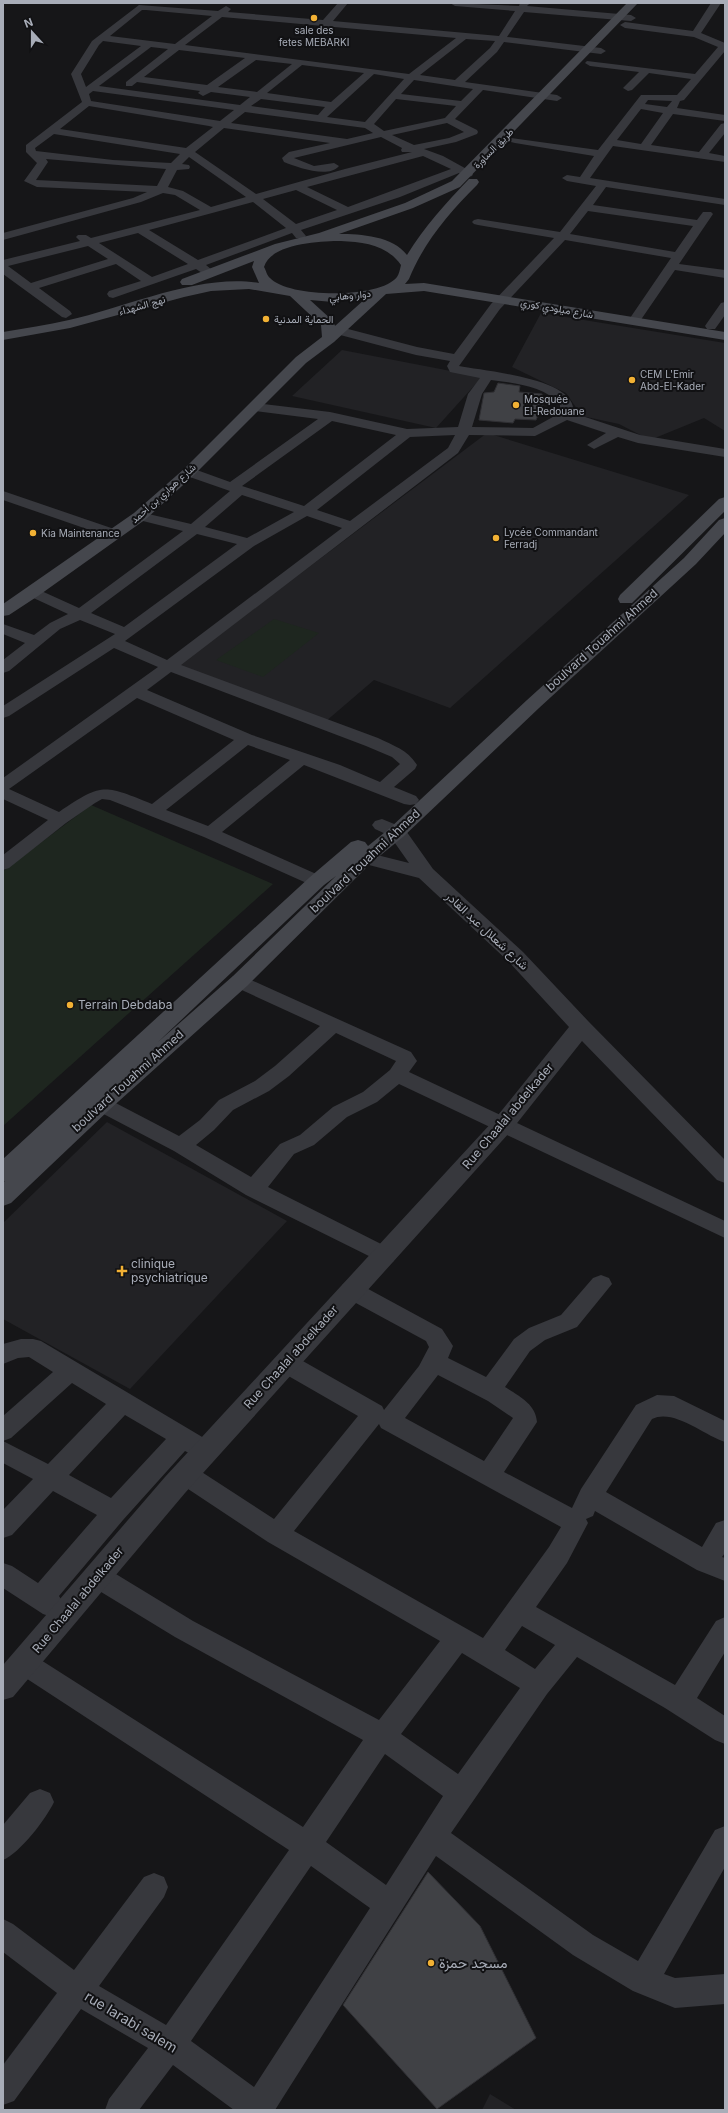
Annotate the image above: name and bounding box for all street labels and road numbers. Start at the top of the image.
street label: طريق الساورة [470,125,517,171]
street label: دوار وهابي [328,287,372,306]
street label: نهج الشهداء [117,293,167,318]
street label: شارع ميلودي كوري [519,296,594,323]
street label: شارع هواري بن أحمد [128,461,200,527]
street label: boulvard Touahmi Ahmed [543,586,661,694]
street label: boulvard Touahmi Ahmed [307,806,423,916]
street label: شارع شعلال عبد القادر [441,888,532,974]
street label: boulvard Touahmi Ahmed [69,1027,187,1135]
street label: Rue Chaalal abdelkader [459,1059,557,1172]
street label: Rue Chaalal abdelkader [240,1302,341,1411]
street label: Rue Chaalal abdelkader [29,1543,127,1656]
street label: rue larabi salem [82,1987,181,2056]

